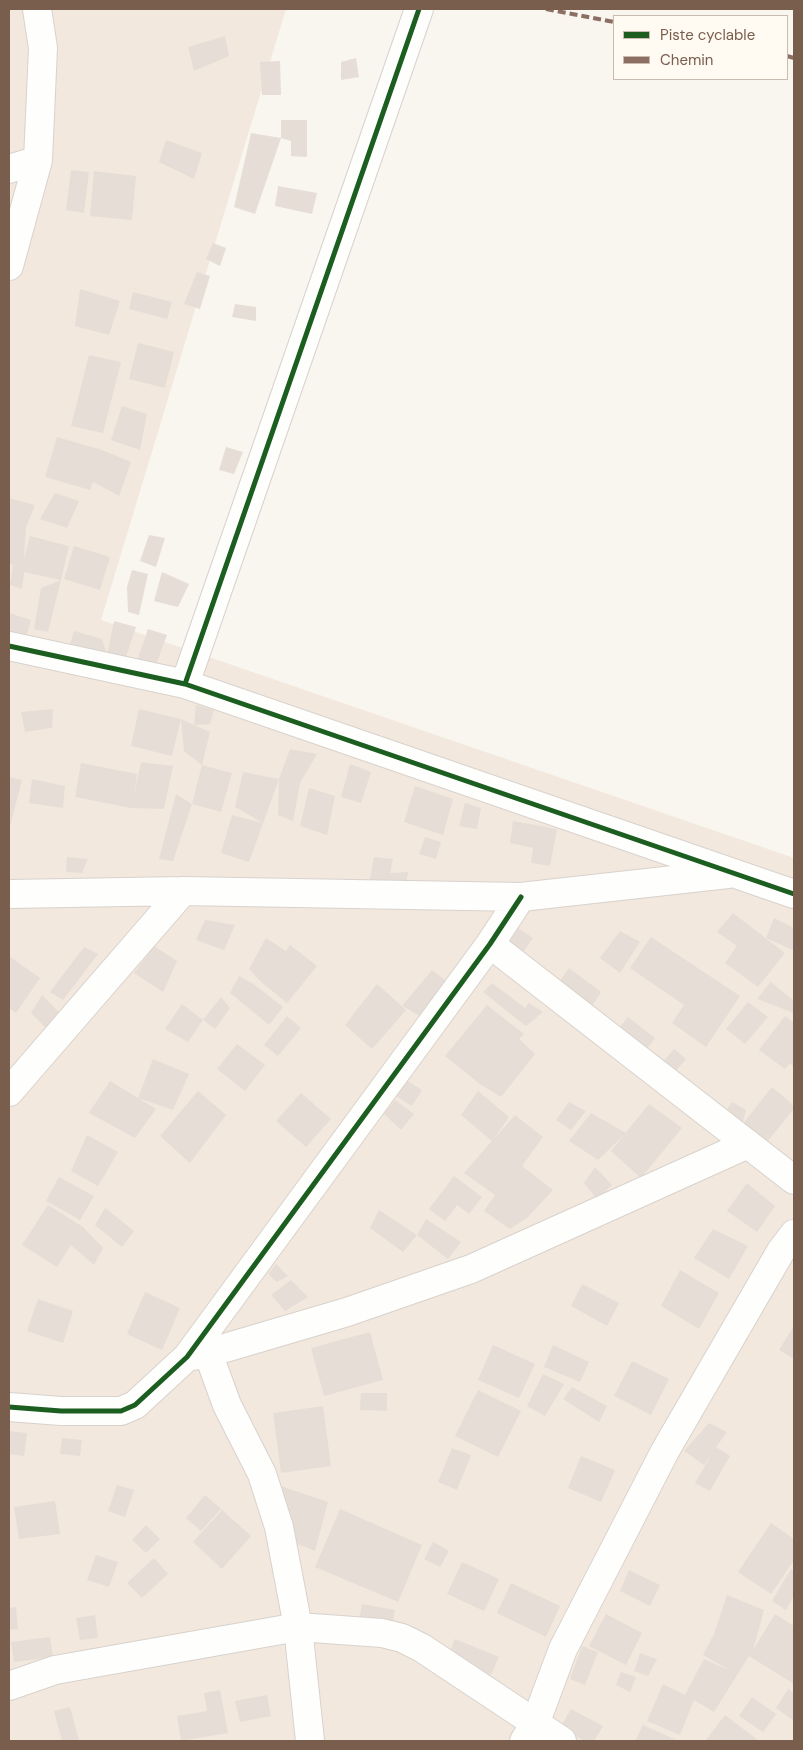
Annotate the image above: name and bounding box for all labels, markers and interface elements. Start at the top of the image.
legend [613,15,788,80]
text: Piste cyclable [660,25,755,45]
text: Chemin [660,50,713,70]

